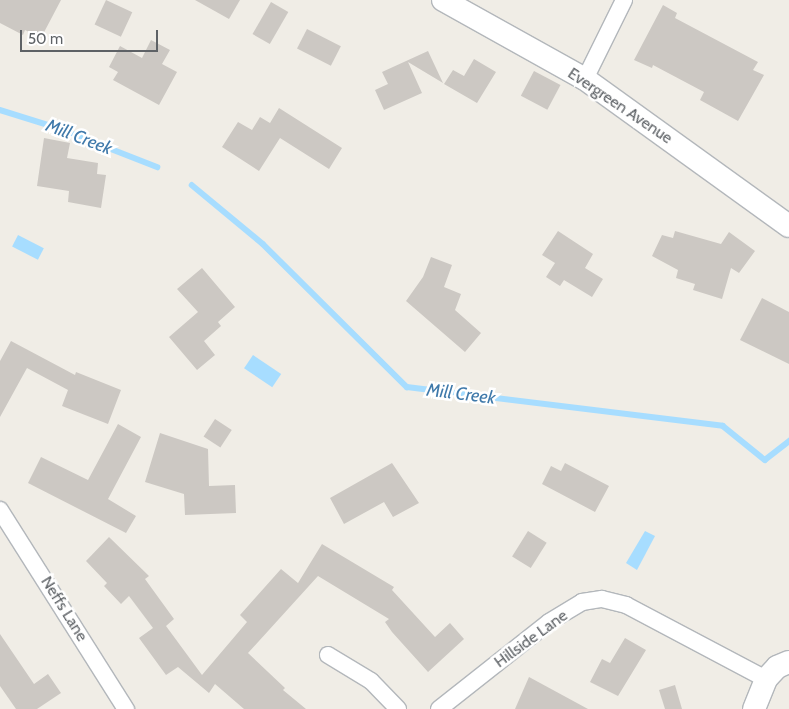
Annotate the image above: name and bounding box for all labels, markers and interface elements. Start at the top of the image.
scale bar [22,20,160,52]
text: 50 m [28,30,63,48]
street label: Evergreen Avenue [564,64,676,148]
water label: Mill Creek [43,115,115,159]
water label: Mill Creek [425,379,497,409]
street label: Neffs Lane [37,573,91,645]
street label: Hillside Lane [491,606,571,672]

